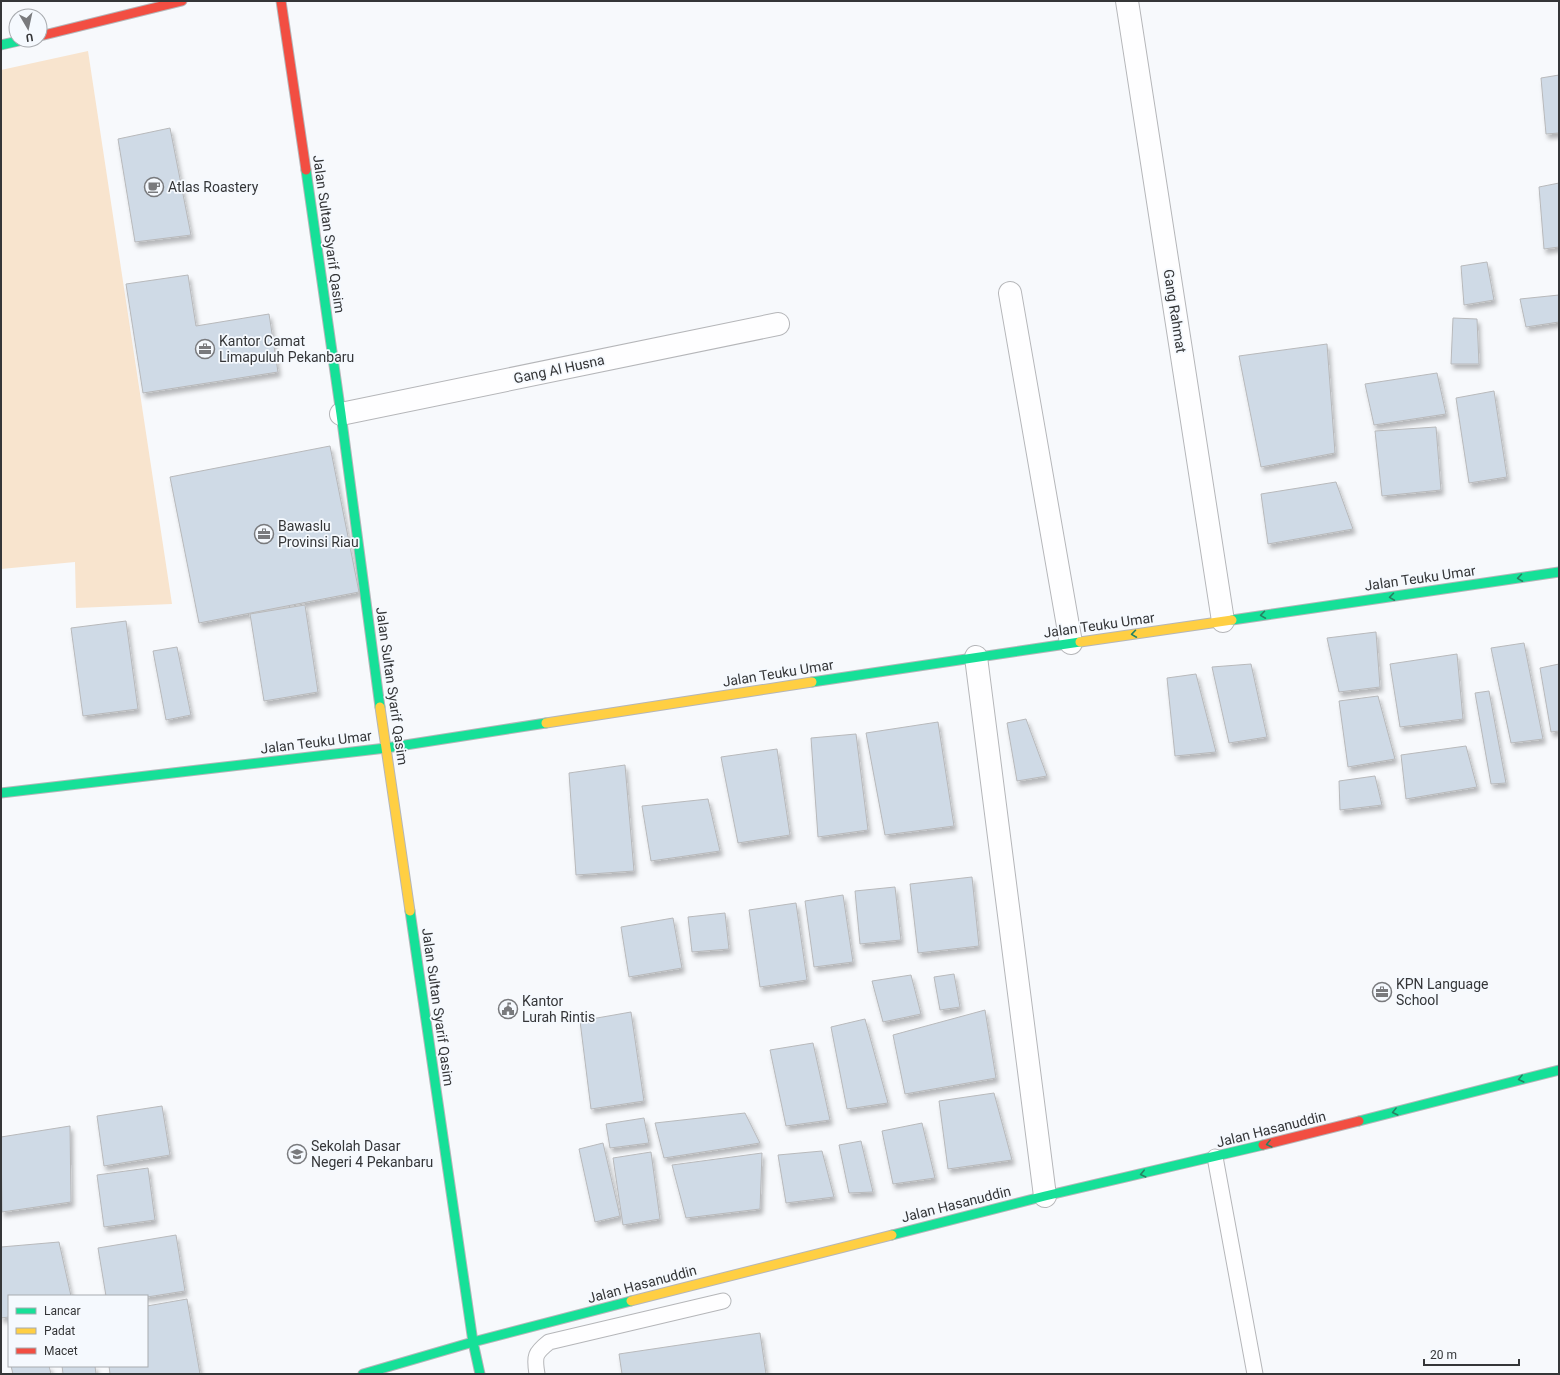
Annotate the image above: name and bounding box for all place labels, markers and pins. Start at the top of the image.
cafe icon: Atlas Roastery [143,176,165,198]
place label: Atlas Roastery [168,179,259,195]
place label: Kantor Camat Limapuluh Pekanbaru [219,333,354,365]
office icon: Kantor Camat Limapuluh Pekanbaru [194,338,216,360]
place label: Bawaslu Provinsi Riau [278,518,359,550]
office icon: Bawaslu Provinsi Riau [253,523,275,545]
place label: KPN Language School [1396,976,1488,1008]
office icon: KPN Language School [1371,981,1393,1003]
place label: Kantor Lurah Rintis [522,993,595,1025]
public building icon: Kantor Lurah Rintis [497,998,519,1020]
place label: Sekolah Dasar Negeri 4 Pekanbaru [311,1138,433,1170]
school or university icon: Sekolah Dasar Negeri 4 Pekanbaru [286,1143,308,1165]

